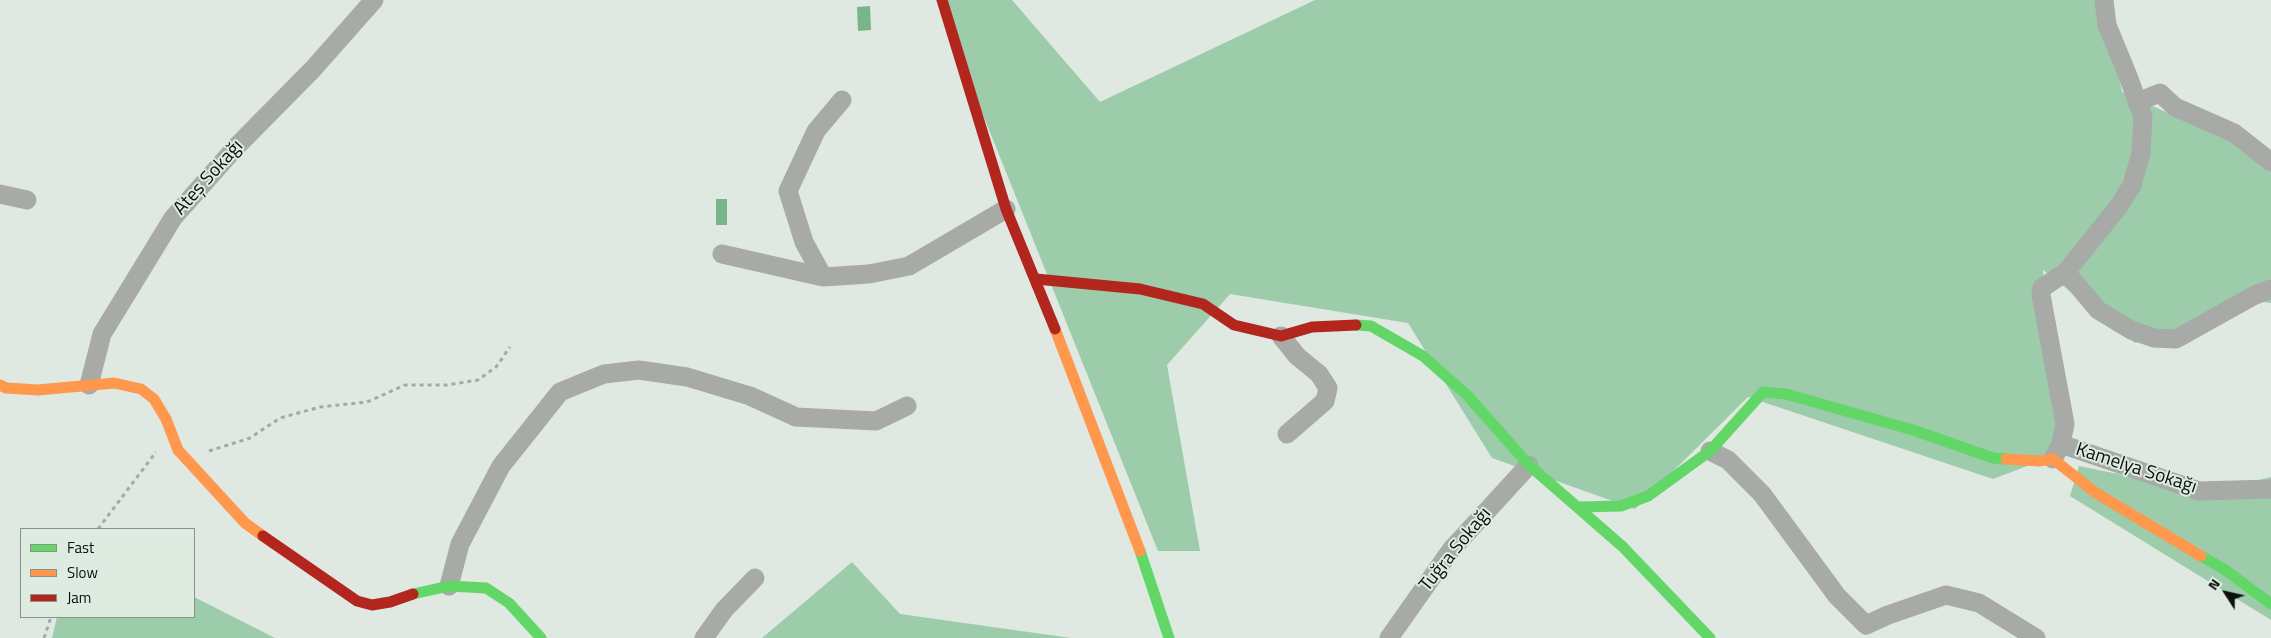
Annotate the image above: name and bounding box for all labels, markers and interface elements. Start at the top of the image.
street label: Ateş Sokağı [169,136,249,220]
street label: Kamelya Sokağı [2073,439,2199,499]
street label: Tuğra Sokağı [1415,503,1497,597]
legend [20,528,195,618]
text: Fast [67,536,94,559]
text: Slow [67,561,98,584]
north arrow [2201,568,2251,618]
text: N [2202,574,2225,594]
text: Jam [67,586,91,609]

